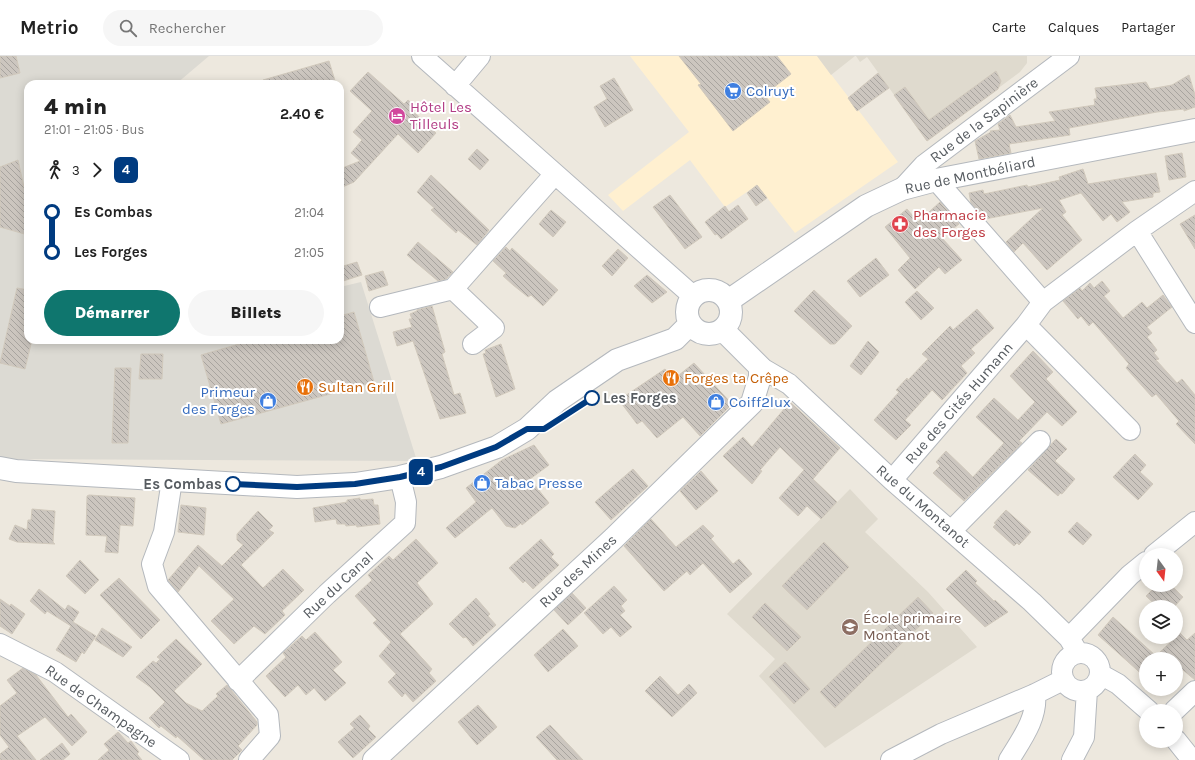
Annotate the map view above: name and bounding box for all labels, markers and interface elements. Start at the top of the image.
search box [103,10,383,46]
text: Metrio [20,17,79,39]
icon: search [117,17,139,39]
text: Rechercher [149,19,225,37]
text: Carte [992,19,1026,36]
text: Calques [1048,19,1099,36]
text: Partager [1121,19,1175,36]
street label: Rue de la Sapinière [926,74,1042,166]
supermarket icon: Colruyt [723,81,743,101]
place label: Colruyt [746,82,795,100]
text: 4 min [44,94,107,120]
place label: Hôtel Les Tilleuls [410,98,472,133]
text: 2.40 € [280,105,324,123]
hotel icon: Hôtel Les Tilleuls [387,106,407,126]
text: 21:01 – 21:05 · Bus [44,122,144,137]
street label: Rue de Montbéliard [903,152,1037,198]
icon: walk [44,159,66,181]
icon: forward [86,159,108,181]
text: 4 [122,161,130,178]
text: 3 [72,163,80,178]
text: Es Combas [74,203,153,221]
text: 21:04 [294,205,324,220]
place label: Pharmacie des Forges [913,206,986,241]
pharmacy icon: Pharmacie des Forges [890,214,910,234]
text: Les Forges [74,243,148,261]
text: 21:05 [294,245,324,260]
button: Démarrer [44,290,180,336]
button: Billets [188,290,324,336]
street label: Rue des Cités Humann [901,338,1017,468]
restaurant icon: Forges ta Crêpe [661,368,681,388]
place label: Forges ta Crêpe [684,369,789,387]
restaurant icon: Sultan Grill [295,377,315,397]
place label: Sultan Grill [318,378,395,396]
place label: Primeur des Forges [182,383,256,418]
place label: Les Forges [603,389,677,407]
marker: Les Forges [584,390,600,406]
shop icon: Primeur des Forges [258,391,278,411]
shop icon: Coiff2lux [706,392,726,412]
place label: Coiff2lux [729,393,791,411]
line badge: 4 [408,459,434,485]
street label: Rue du Montanot [873,461,974,552]
text: 4 [417,463,425,480]
shop icon: Tabac Presse [472,473,492,493]
place label: Tabac Presse [495,474,583,492]
place label: Es Combas [143,475,222,493]
marker: Es Combas [225,476,241,492]
street label: Rue des Mines [536,531,620,611]
street label: Rue du Canal [299,548,377,622]
north arrow [1139,548,1183,592]
map controls [1139,548,1183,748]
button: layers [1139,600,1183,644]
place label: École primaire Montanot [863,609,961,644]
school or university icon: École primaire Montanot [840,617,860,637]
button: + [1139,652,1183,696]
street label: Rue de Champagne [42,661,160,751]
button: − [1139,704,1183,748]

